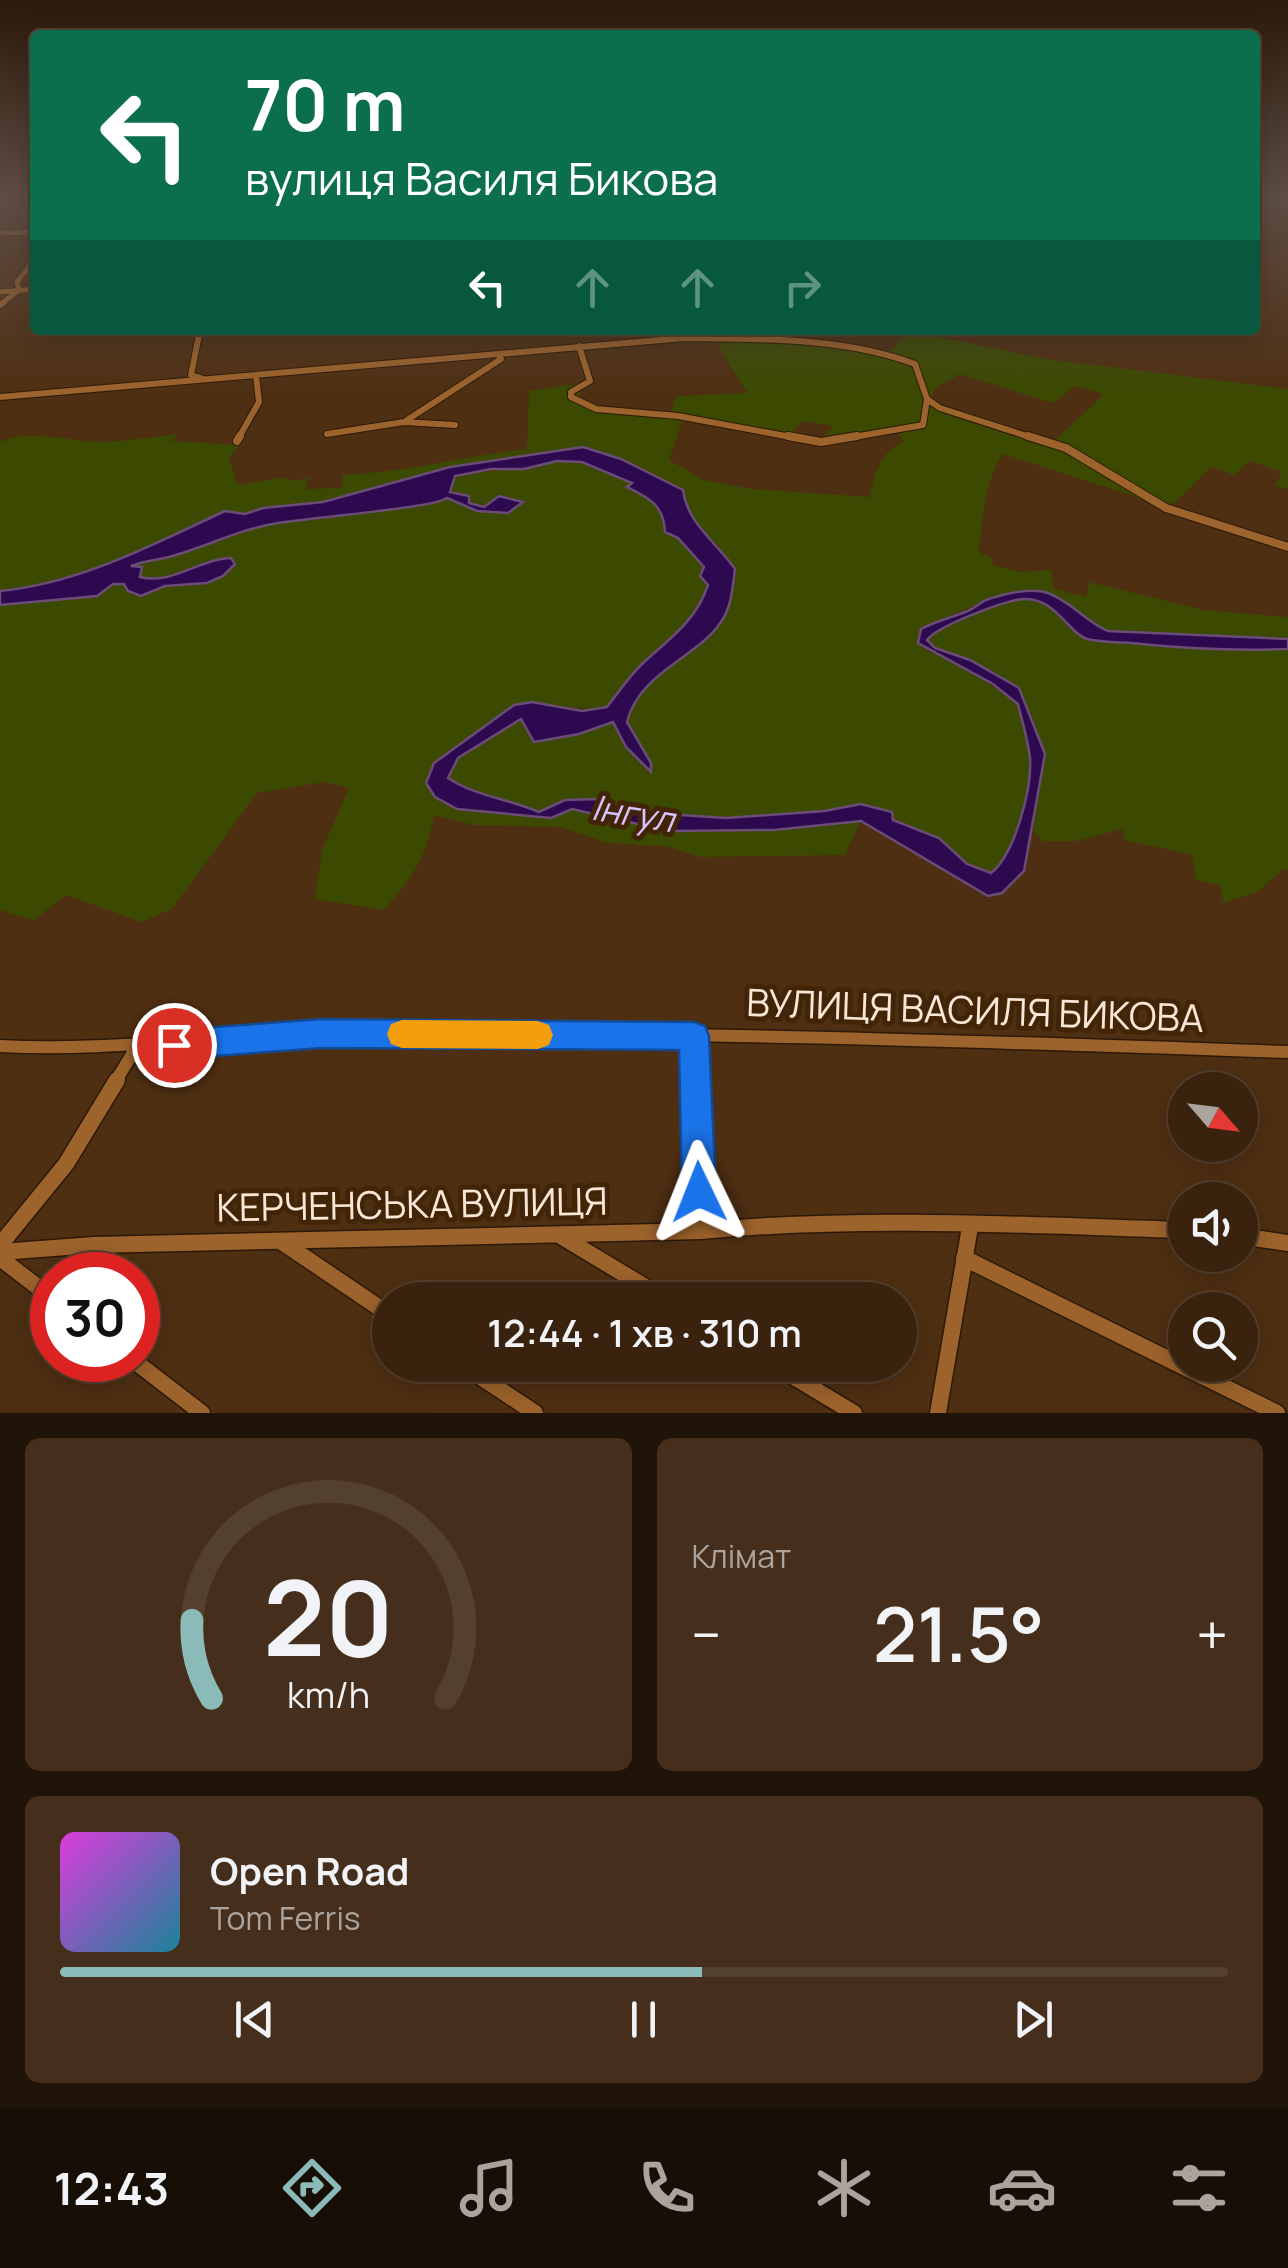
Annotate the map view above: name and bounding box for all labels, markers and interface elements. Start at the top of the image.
text: 70 m [245,56,405,152]
icon: left [80,70,210,200]
text: вулиця Василя Бикова [245,147,718,209]
icon: left [460,260,515,315]
icon: ahead [565,260,620,315]
icon: ahead [670,260,725,315]
icon: right [775,260,830,315]
water label: Інгул [589,783,681,844]
street label: ВУЛИЦЯ ВАСИЛЯ БИКОВА [745,975,1205,1043]
pin [132,1003,217,1088]
icon: arrive [147,1018,202,1073]
north arrow [1168,1072,1258,1162]
map controls [1168,1072,1258,1382]
position arrow [647,1140,751,1244]
street label: КЕРЧЕНСЬКА ВУЛИЦЯ [216,1174,608,1232]
button: sound [1168,1182,1258,1272]
speed limit sign: 30 [30,1252,160,1382]
button: search [1168,1292,1258,1382]
text: 12:44 · 1 хв · 310 m [487,1306,802,1358]
text: Клімат [692,1534,791,1578]
text: 20 [263,1545,393,1687]
text: 21.5° [873,1582,1045,1685]
text: − [692,1596,721,1672]
text: + [1196,1596,1228,1672]
text: km/h [287,1670,370,1719]
text: Open Road [210,1844,409,1896]
text: Tom Ferris [210,1896,361,1940]
icon: previous [227,1992,282,2047]
icon: pause [616,1992,671,2047]
icon: next [1006,1992,1061,2047]
icon: directions [277,2153,347,2223]
icon: music [454,2153,524,2223]
icon: phone [632,2153,702,2223]
icon: climate [809,2153,879,2223]
icon: car [987,2153,1057,2223]
icon: filters [1164,2153,1234,2223]
text: 12:43 [54,2157,169,2219]

